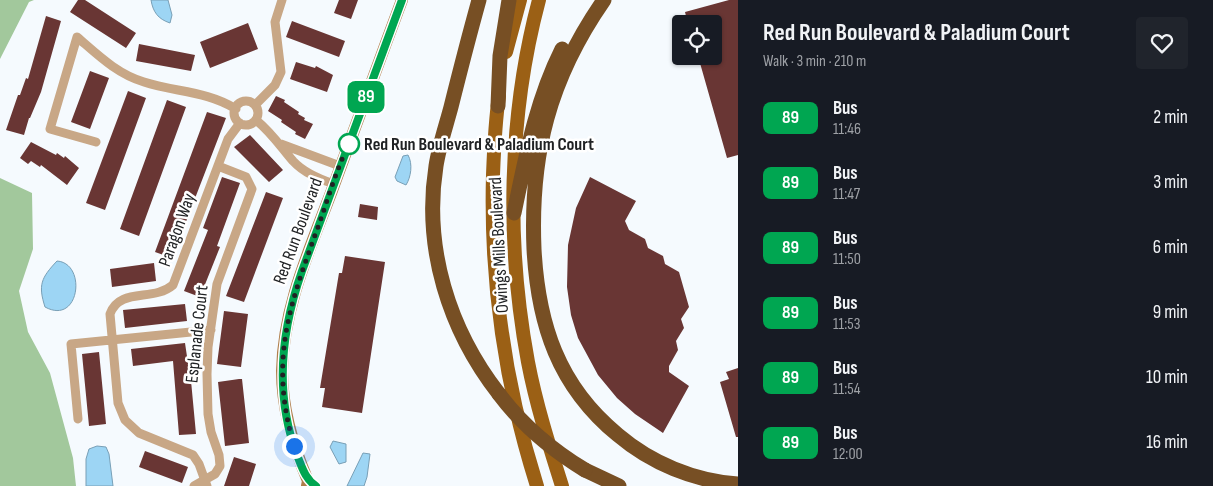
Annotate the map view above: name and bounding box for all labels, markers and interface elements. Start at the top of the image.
map controls [672,15,722,65]
button: locate [672,15,722,65]
button: heart [1136,17,1188,69]
text: Red Run Boulevard & Paladium Court [763,18,1070,47]
text: Walk · 3 min · 210 m [763,52,866,71]
line badge: 89 [344,81,388,113]
text: 89 [357,86,375,107]
text: Bus [833,97,858,120]
text: 2 min [1153,106,1188,129]
text: 89 [782,107,799,128]
text: 11:46 [833,120,861,139]
marker: Red Run Boulevard & Paladium Court [338,133,360,155]
place label: Red Run Boulevard & Paladium Court [364,134,594,155]
text: Bus [833,162,858,185]
text: 3 min [1153,171,1188,194]
text: 89 [782,172,799,193]
street label: Red Run Boulevard [269,175,327,287]
street label: Owings Mills Boulevard [485,177,513,313]
text: 11:47 [833,185,860,204]
street label: Paragon Way [154,191,200,269]
text: Bus [833,227,858,250]
text: 6 min [1153,236,1188,259]
text: 89 [782,237,799,258]
text: 11:50 [833,250,861,269]
street label: Esplanade Court [181,284,213,384]
text: Bus [833,292,858,315]
text: 9 min [1153,301,1188,324]
text: 89 [782,302,799,323]
text: 11:53 [833,315,860,334]
text: Bus [833,357,858,380]
text: 10 min [1146,366,1188,389]
text: 89 [782,367,799,388]
text: 11:54 [833,380,860,399]
text: Bus [833,422,858,445]
text: 16 min [1146,431,1188,454]
text: 89 [782,432,799,453]
your location [282,434,307,459]
text: 12:00 [833,445,863,464]

